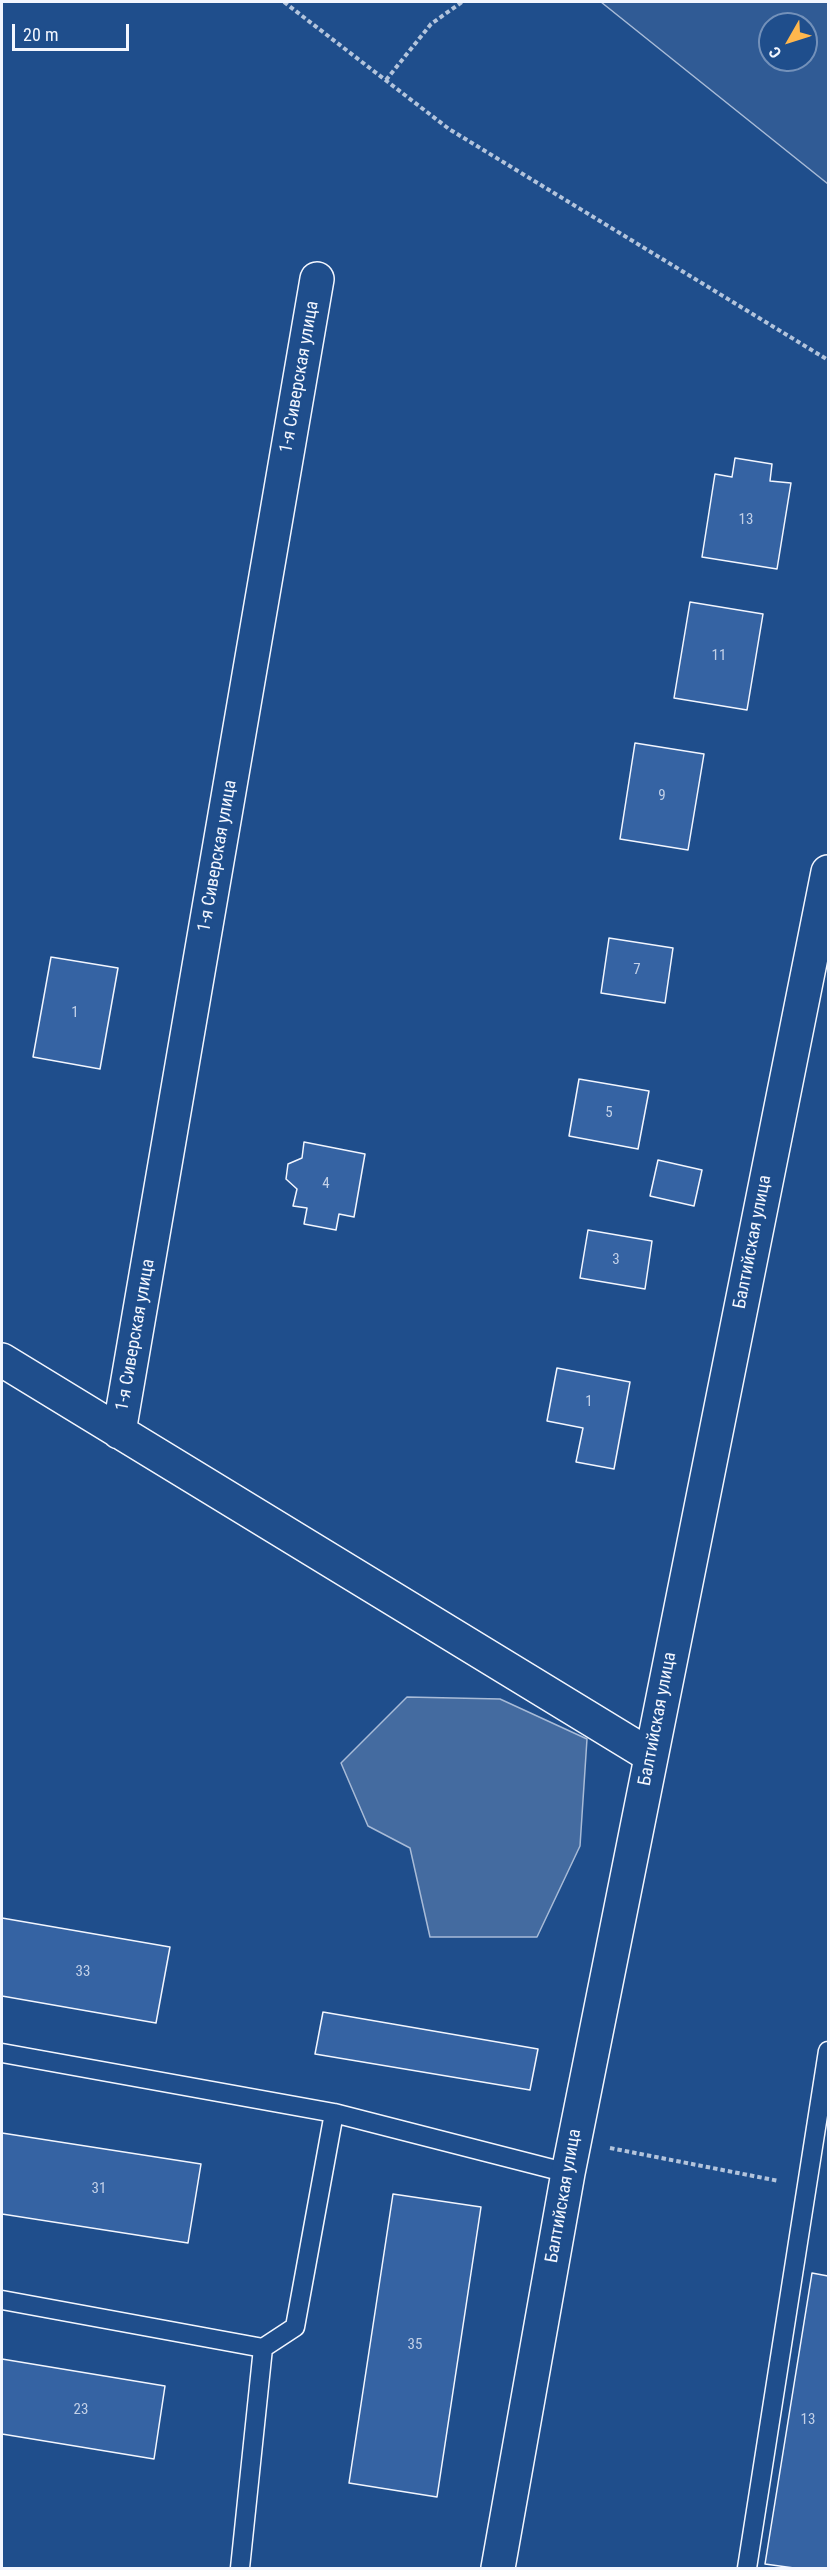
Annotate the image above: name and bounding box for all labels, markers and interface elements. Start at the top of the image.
scale bar [15,12,132,50]
north arrow [758,12,818,72]
text: 20 m [23,24,58,45]
text: С [765,43,785,62]
street label: 1-я Сиверская улица [276,299,324,455]
house number: 13 [739,511,753,529]
house number: 11 [712,647,726,665]
street label: 1-я Сиверская улица [194,778,242,934]
house number: 9 [658,787,666,805]
house number: 7 [633,961,641,979]
house number: 1 [71,1004,79,1022]
house number: 5 [605,1104,613,1122]
street label: Балтийская улица [729,1173,777,1311]
house number: 4 [322,1175,330,1193]
house number: 3 [612,1251,620,1269]
street label: 1-я Сиверская улица [112,1257,160,1413]
house number: 1 [585,1393,593,1411]
street label: Балтийская улица [634,1650,682,1788]
house number: 33 [76,1963,90,1981]
street label: Балтийская улица [542,2127,586,2265]
house number: 31 [92,2180,106,2198]
house number: 35 [408,2336,422,2354]
house number: 23 [74,2401,88,2419]
house number: 13 [801,2411,815,2429]

